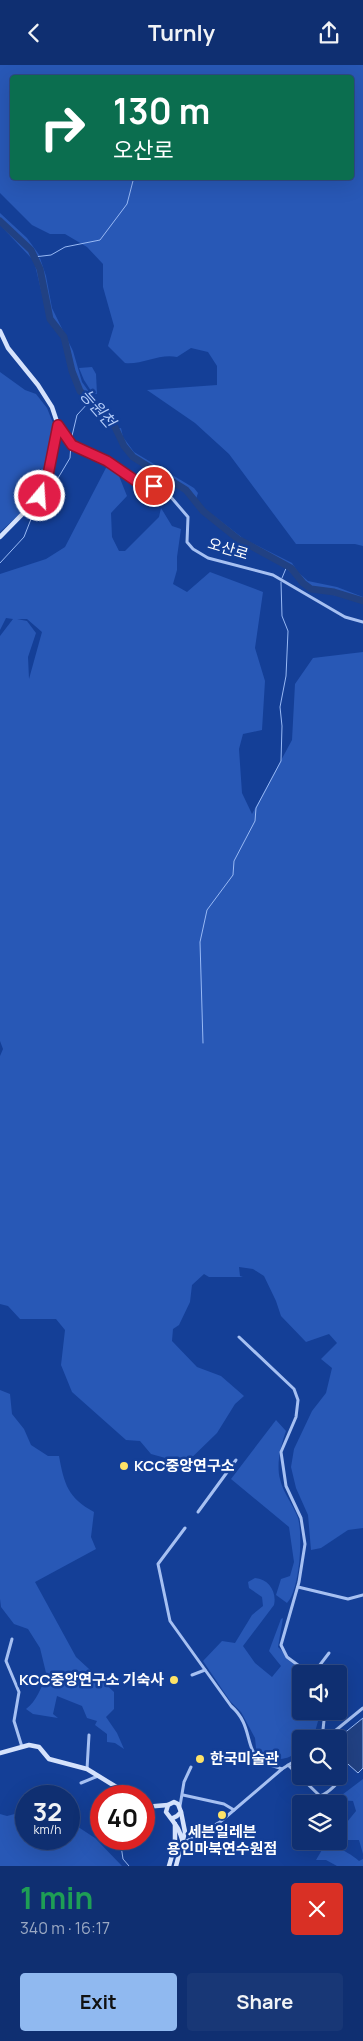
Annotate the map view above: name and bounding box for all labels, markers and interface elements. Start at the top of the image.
text: Turnly [148,18,215,48]
icon: back [20,19,48,47]
icon: share [315,19,343,47]
text: 130 m [113,87,210,135]
icon: right [30,95,95,160]
text: 오산로 [113,135,174,165]
water label: 능원천 [75,384,122,434]
pin [133,465,175,507]
position arrow [13,469,65,521]
icon: arrive [140,472,168,500]
street label: 오산로 [205,532,251,565]
place label: KCC중앙연구소 [134,1455,235,1476]
marker: KCC중앙연구소 [118,1460,130,1472]
map controls [292,1665,347,1850]
button: sound [292,1665,347,1720]
place label: KCC중앙연구소 기숙사 [19,1669,164,1690]
marker: KCC중앙연구소 기숙사 [168,1674,180,1686]
button: search [292,1730,347,1785]
place label: 한국미술관 [210,1748,279,1769]
marker: 한국미술관 [194,1753,206,1765]
speed limit sign: 40 [90,1785,155,1850]
text: 32 [33,1794,62,1829]
button: layers [292,1795,347,1850]
marker: 세븐일레븐 용인마북연수원점 [216,1809,228,1821]
text: km/h [34,1821,61,1838]
place label: 세븐일레븐 용인마북연수원점 [167,1821,277,1859]
text: 1 min [20,1877,93,1918]
button: close [291,1883,343,1935]
text: 340 m · 16:17 [20,1917,110,1939]
button: Exit [20,1973,177,2031]
button: Share [187,1973,343,2031]

